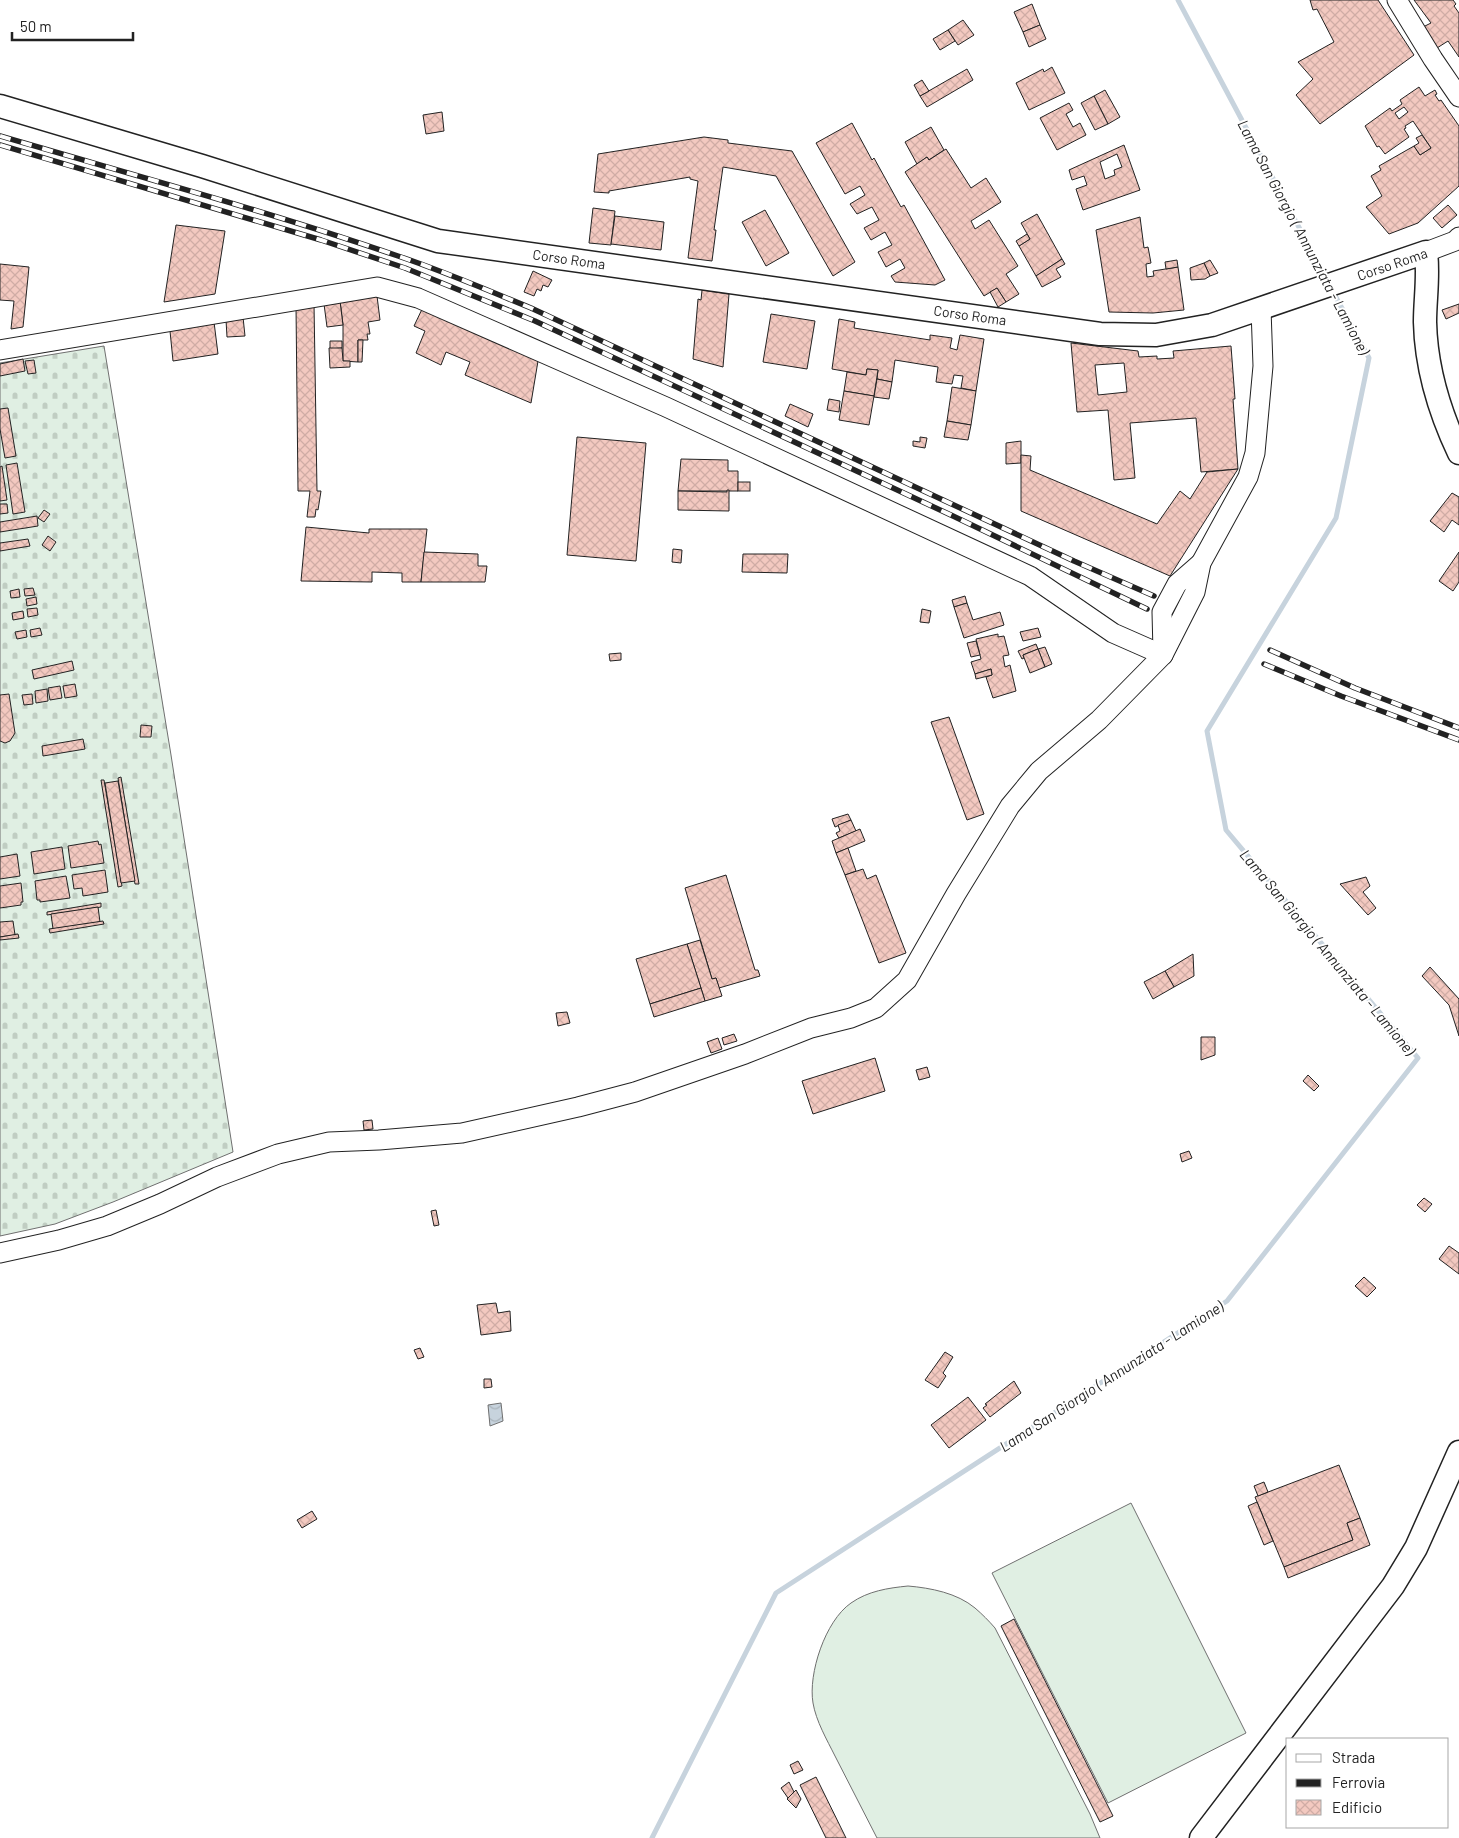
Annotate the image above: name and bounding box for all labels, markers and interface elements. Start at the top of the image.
scale bar [12,10,134,42]
text: 50 m [20,17,52,35]
water label: Lama San Giorgio ( Annunziata - Lamione) [1234,117,1374,358]
street label: Corso Roma [1355,244,1429,284]
street label: Corso Roma [532,245,606,273]
street label: Corso Roma [933,301,1007,329]
water label: Lama San Giorgio ( Annunziata - Lamione) [1237,845,1420,1060]
water label: Lama San Giorgio ( Annunziata - Lamione) [996,1296,1227,1455]
legend [1286,1738,1449,1828]
text: Strada [1332,1748,1375,1766]
text: Ferrovia [1332,1773,1385,1791]
text: Edificio [1332,1798,1382,1816]

